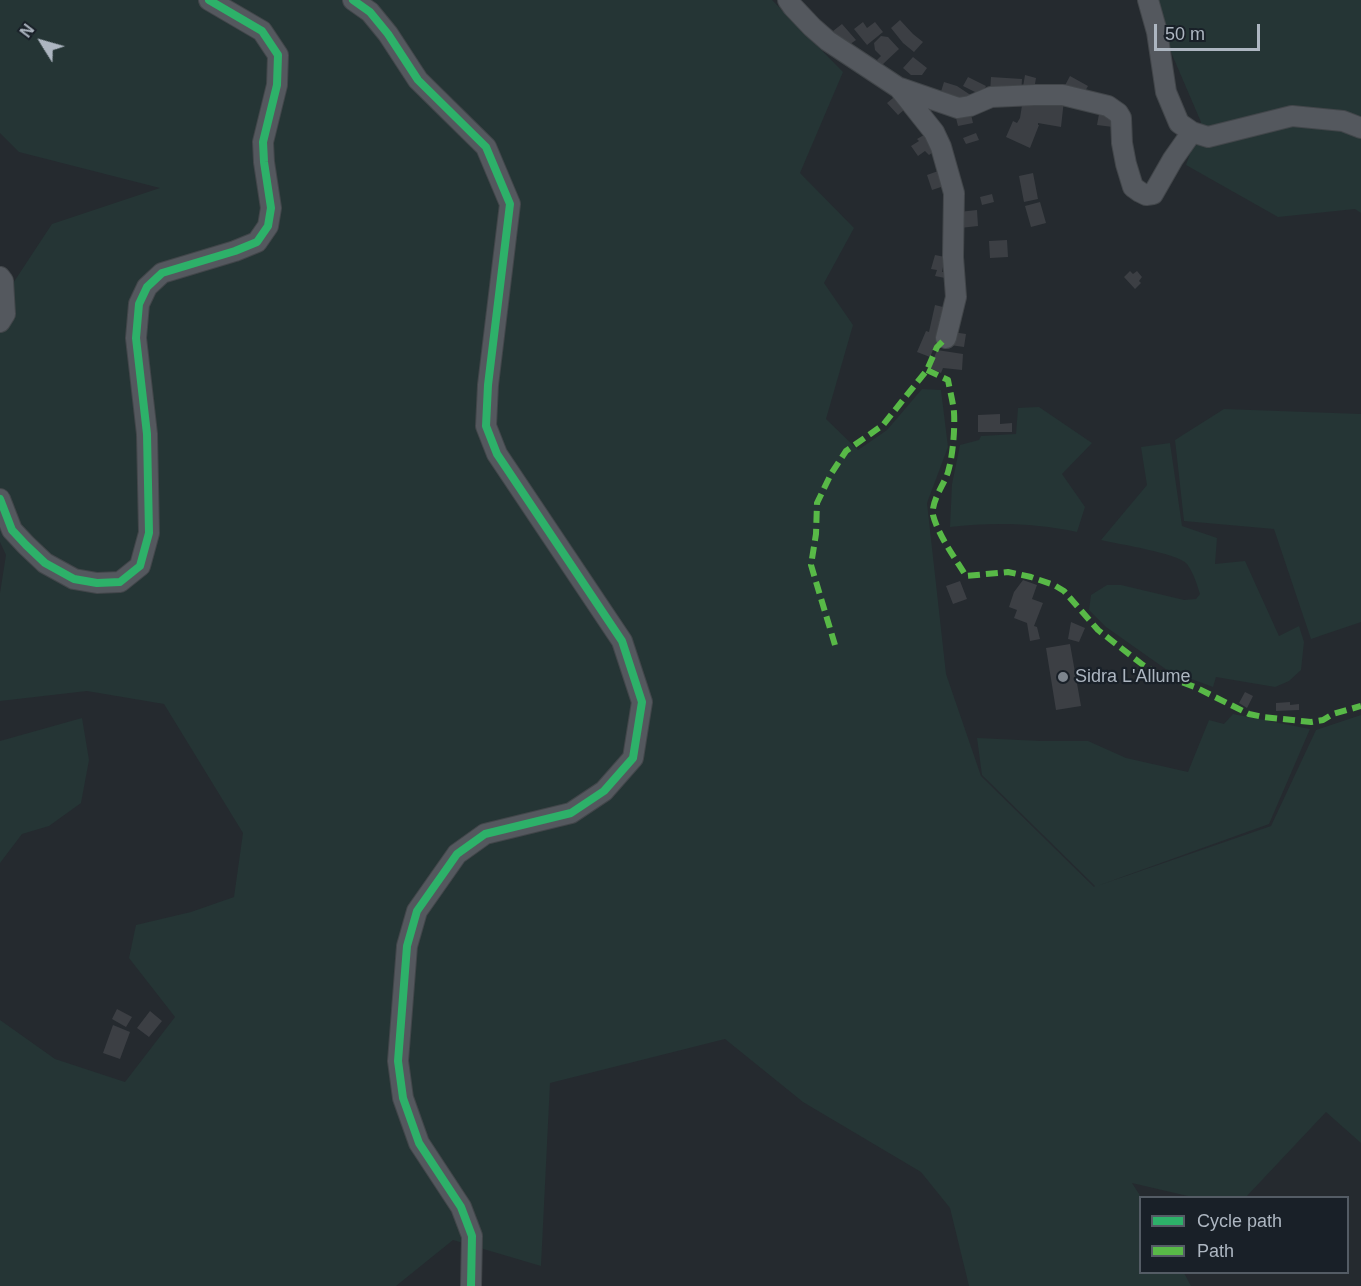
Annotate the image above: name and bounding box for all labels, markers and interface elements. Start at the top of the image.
north arrow [12,12,72,72]
scale bar [1157,12,1264,50]
text: N [17,21,37,41]
text: 50 m [1165,24,1205,44]
place label: Sidra L'Allume [1075,666,1190,688]
marker: Sidra L'Allume [1056,670,1070,684]
legend [1139,1196,1349,1274]
text: Cycle path [1197,1211,1282,1231]
text: Path [1197,1241,1234,1261]

